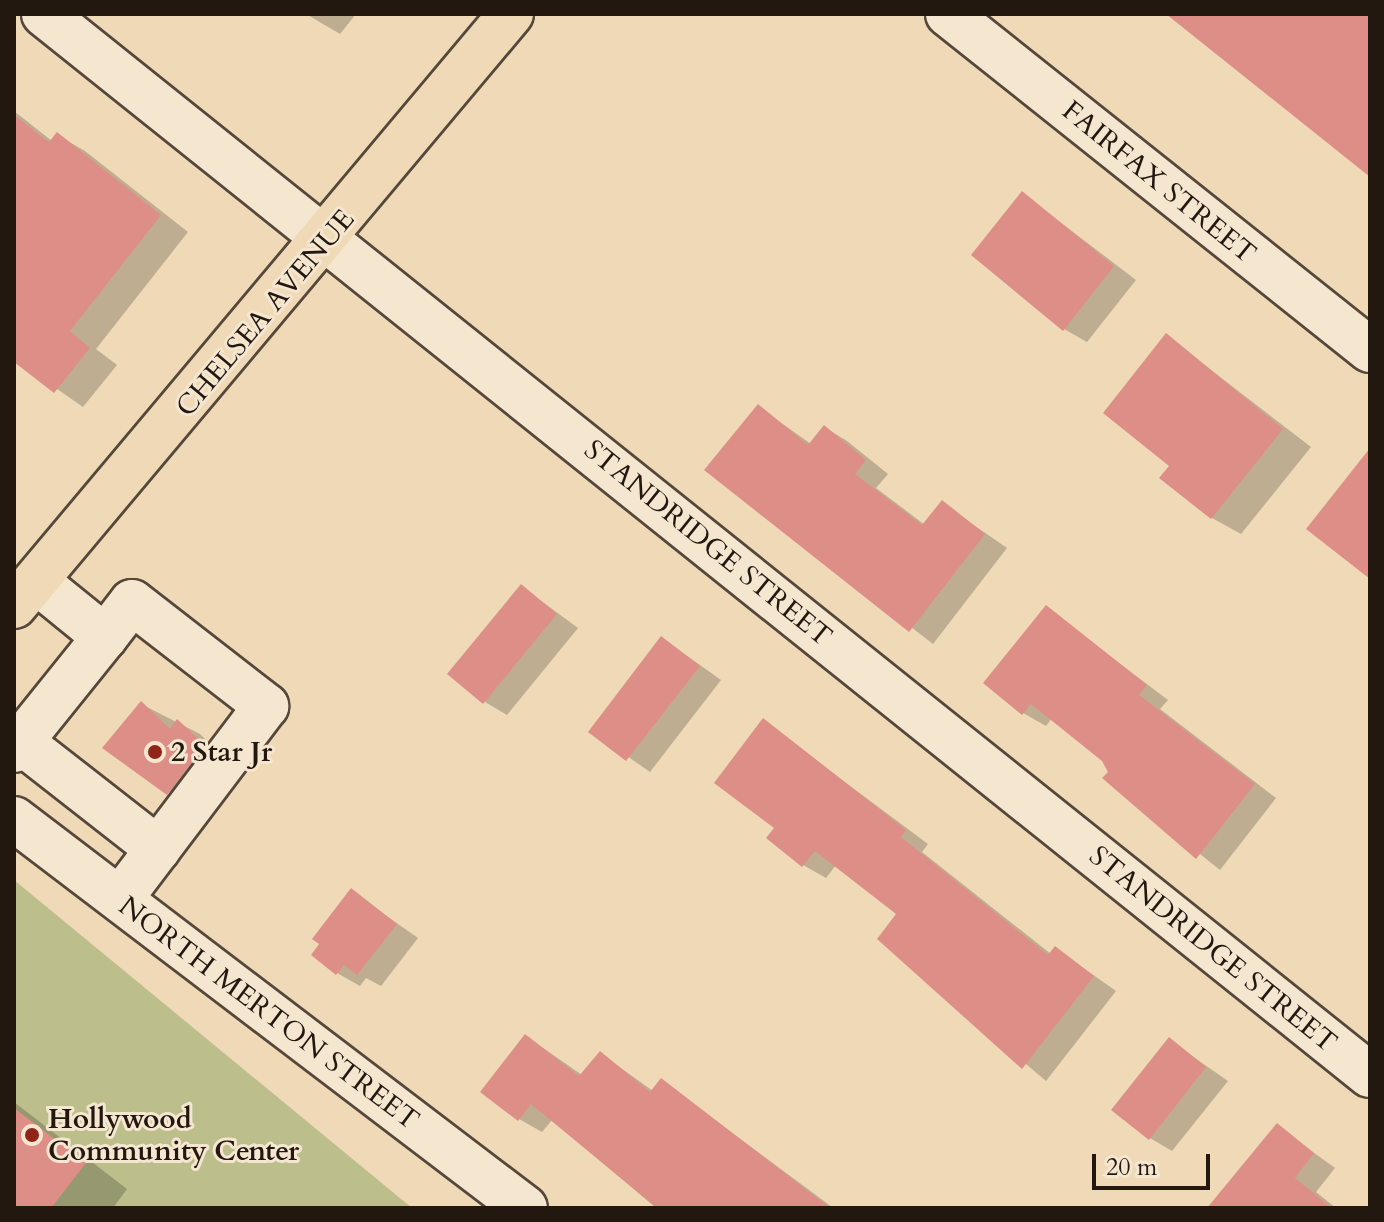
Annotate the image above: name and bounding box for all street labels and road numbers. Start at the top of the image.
street label: FAIRFAX STREET [1055,94,1263,270]
street label: CHELSEA AVENUE [169,203,361,423]
street label: STANDRIDGE STREET [577,433,839,653]
street label: STANDRIDGE STREET [1082,839,1344,1059]
street label: NORTH MERTON STREET [112,889,426,1137]

